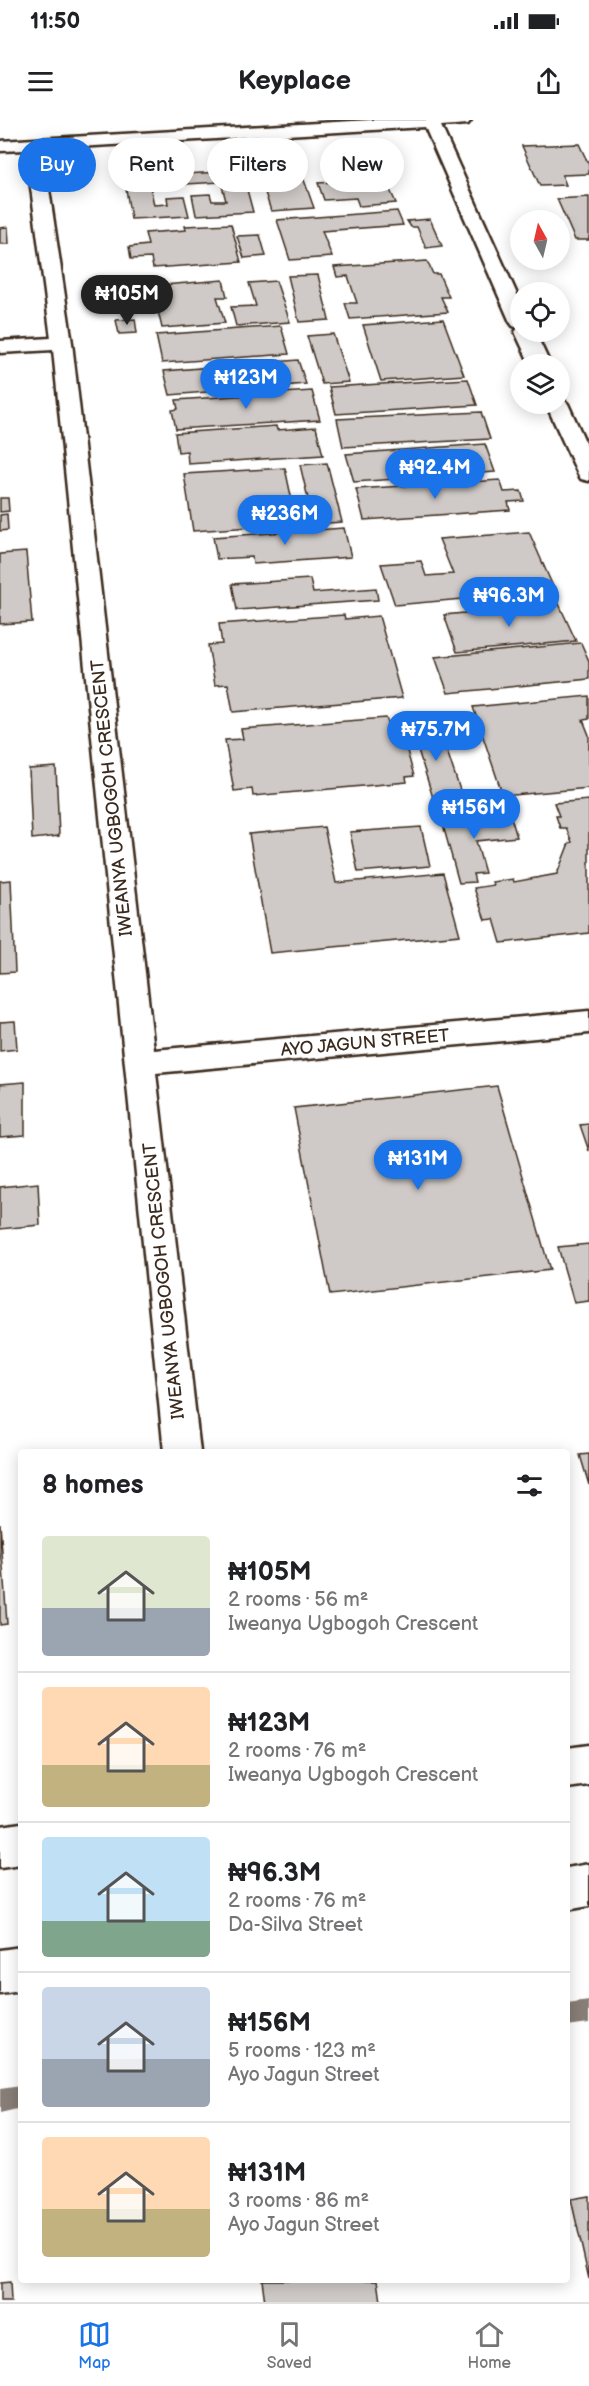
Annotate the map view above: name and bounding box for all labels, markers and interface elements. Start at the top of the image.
text: 11:50 [30,8,80,35]
icon: menu [24,65,57,98]
text: Keyplace [238,65,351,97]
icon: share [532,65,565,98]
chip: Buy [18,138,96,192]
chip: Rent [108,138,195,192]
chip: Filters [207,138,308,192]
chip: New [320,138,404,192]
north arrow [510,210,570,270]
map controls [510,210,570,414]
pin: ₦105M [85,275,169,326]
text: ₦105M [95,282,159,306]
button: locate [510,282,570,342]
button: layers [510,354,570,414]
pin: ₦123M [204,359,288,410]
text: ₦123M [214,366,278,390]
pin: ₦92.4M [386,449,484,500]
text: ₦92.4M [399,456,471,480]
pin: ₦236M [243,495,327,546]
text: ₦236M [252,502,318,526]
pin: ₦96.3M [460,577,558,628]
text: ₦96.3M [473,584,545,608]
street label: IWEANYA UGBOGOH CRESCENT [87,658,137,938]
pin: ₦75.7M [387,711,485,762]
text: ₦75.7M [401,718,471,742]
pin: ₦156M [432,789,516,840]
text: ₦156M [442,796,506,820]
street label: AYO JAGUN STREET [280,1025,450,1061]
pin: ₦131M [376,1140,460,1191]
street label: IWEANYA UGBOGOH CRESCENT [139,1141,189,1421]
text: ₦131M [388,1147,448,1171]
icon: filters [513,1469,546,1502]
text: 8 homes [42,1470,144,1501]
text: ₦105M [228,1557,311,1588]
icon: home [90,1560,162,1632]
text: 2 rooms · 56 m² [228,1588,368,1612]
text: Iweanya Ugbogoh Crescent [228,1612,478,1636]
text: ₦123M [228,1708,310,1739]
icon: home [90,1711,162,1783]
text: 2 rooms · 76 m² [228,1739,366,1763]
text: Iweanya Ugbogoh Crescent [228,1763,478,1787]
text: ₦96.3M [228,1858,321,1889]
icon: home [90,1861,162,1933]
text: 2 rooms · 76 m² [228,1889,366,1913]
text: Da-Silva Street [228,1913,363,1937]
text: ₦156M [228,2008,311,2039]
icon: home [90,2011,162,2083]
text: 5 rooms · 123 m² [228,2039,376,2063]
text: Ayo Jagun Street [228,2063,379,2087]
text: ₦131M [228,2158,306,2189]
icon: home [90,2161,162,2233]
text: 3 rooms · 86 m² [228,2189,369,2213]
text: Ayo Jagun Street [228,2213,379,2237]
tab: Map [78,2318,111,2373]
tab: Saved [267,2318,312,2373]
tab: Home [468,2318,511,2373]

